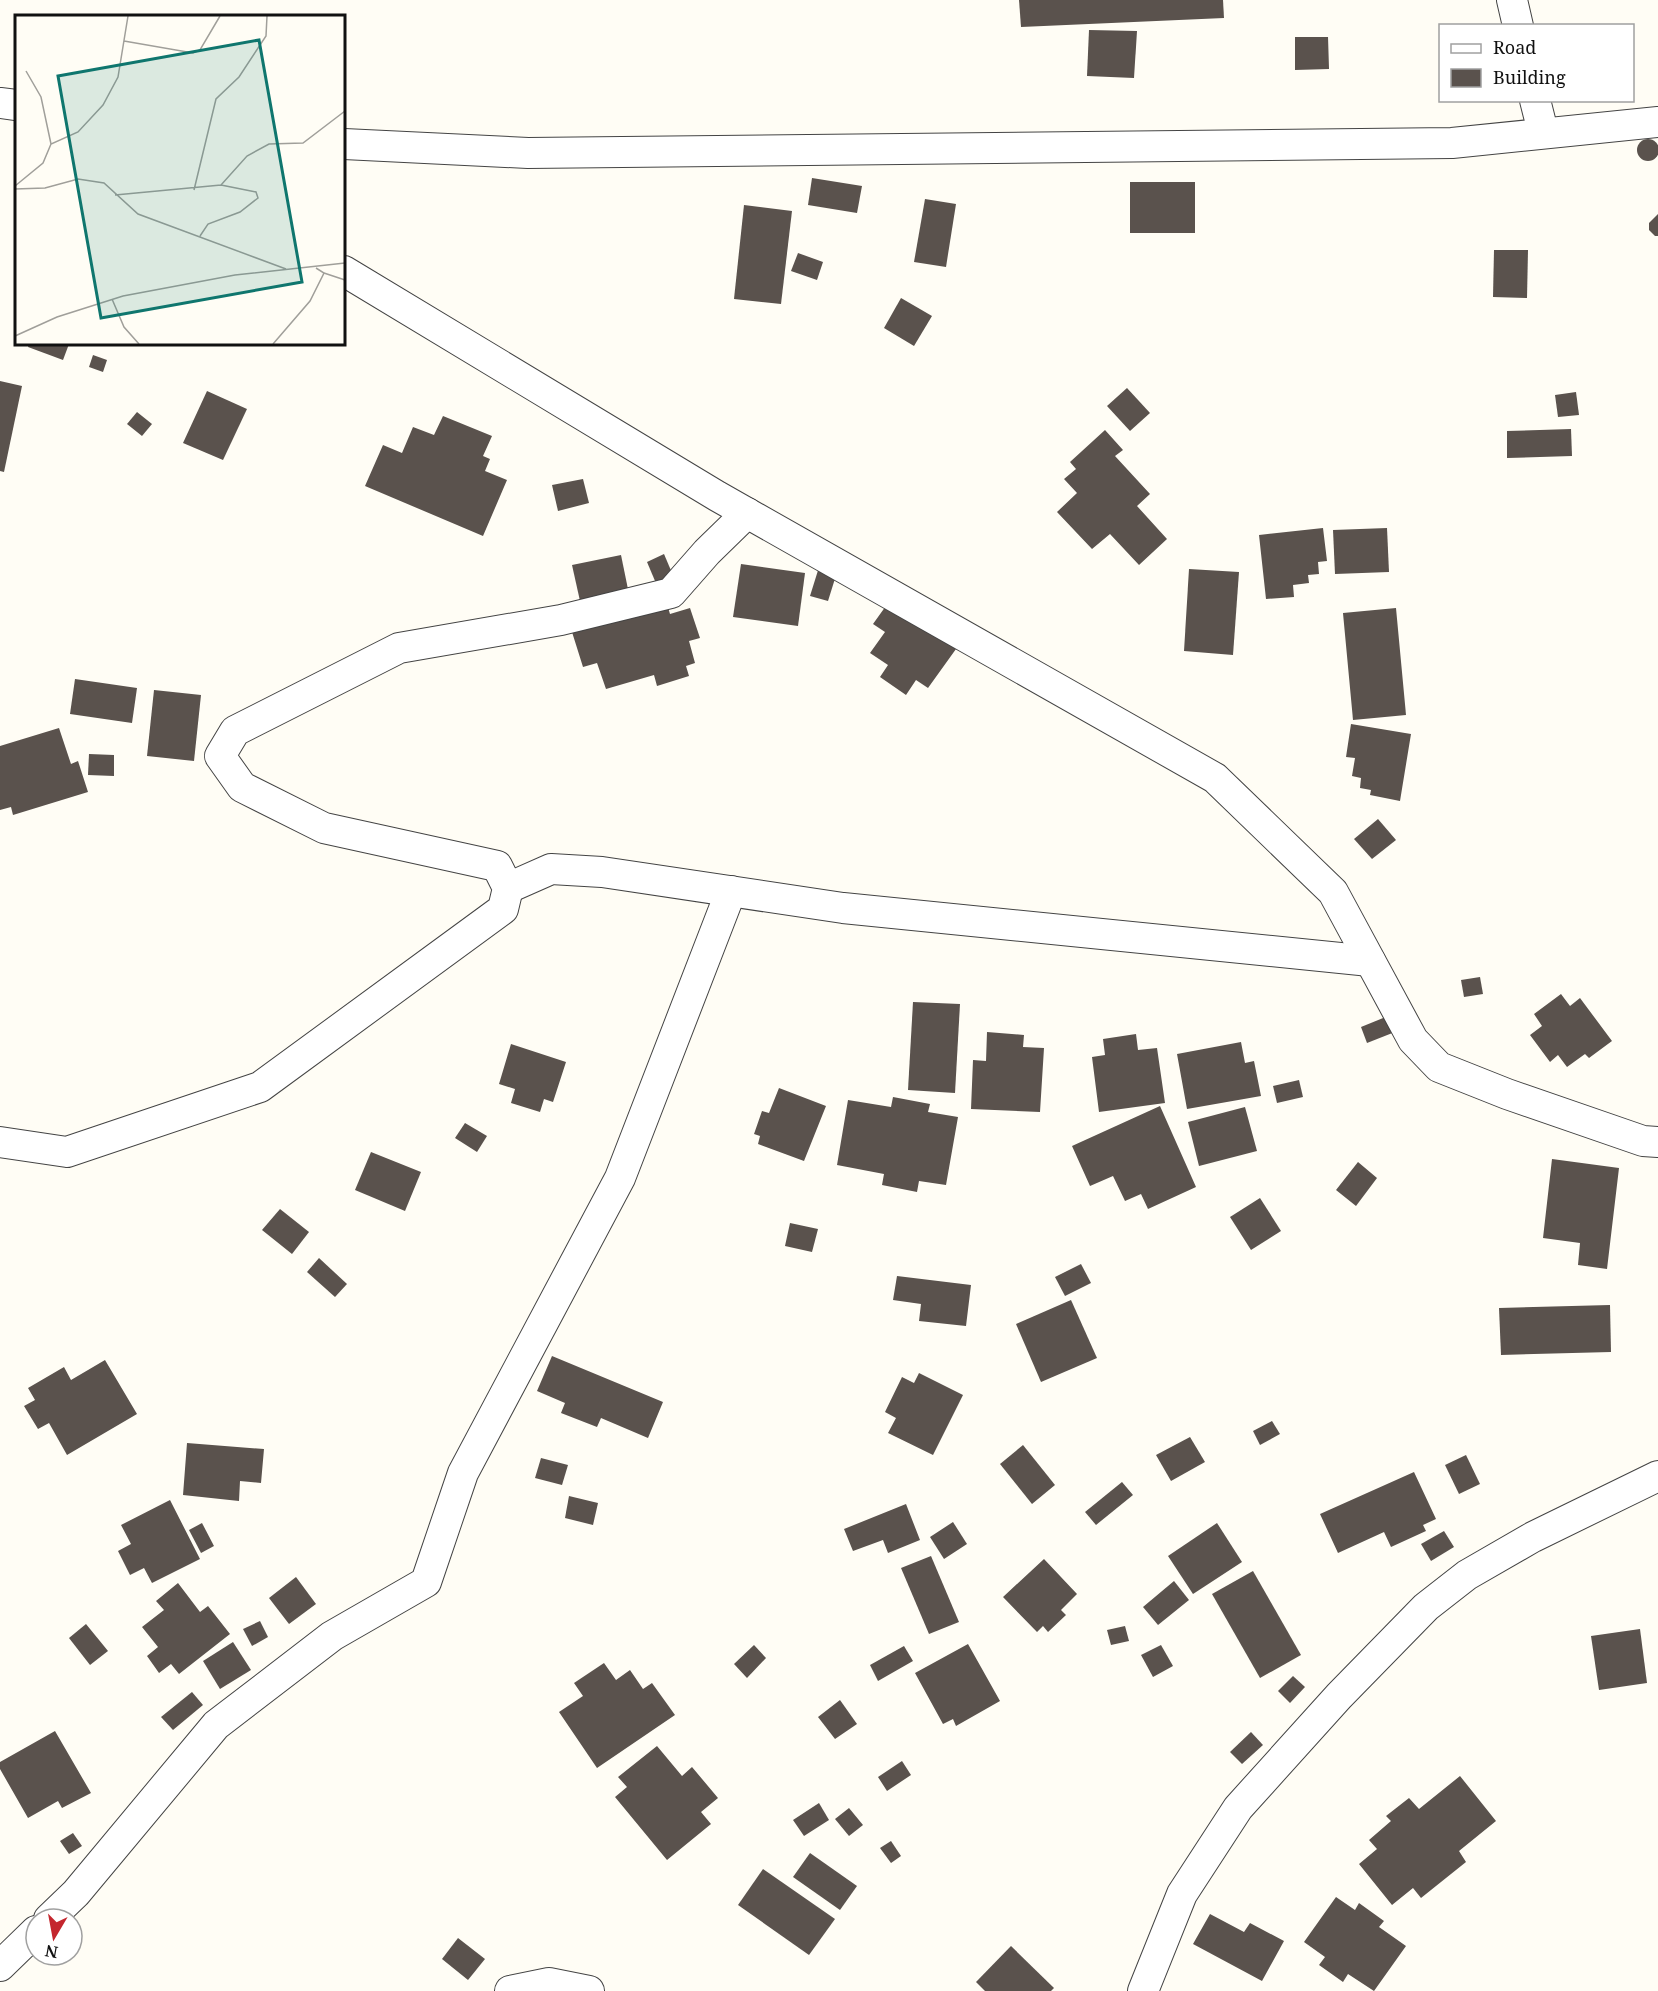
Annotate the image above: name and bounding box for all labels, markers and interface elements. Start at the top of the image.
inset map [15,15,345,345]
legend [1439,24,1634,102]
text: Road [1493,35,1536,59]
text: Building [1493,65,1566,89]
north arrow [24,1907,84,1967]
text: N [43,1940,60,1964]

